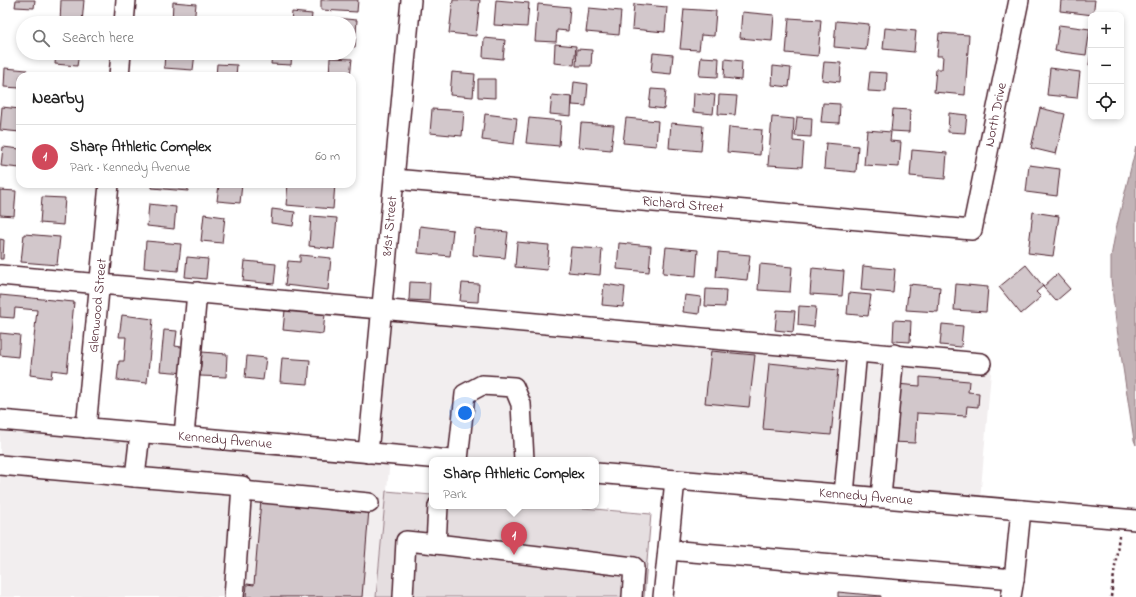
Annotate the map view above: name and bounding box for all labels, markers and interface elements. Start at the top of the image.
map controls [1088,12,1124,120]
button: + [1088,12,1124,48]
search box [16,16,356,60]
icon: search [30,27,52,49]
text: Search here [62,27,134,49]
button: − [1088,48,1124,84]
street label: North Drive [979,80,1013,149]
button: locate [1088,84,1124,120]
text: Nearby [32,86,84,111]
text: Sharp Athletic Complex [70,136,212,158]
text: 1 [43,147,47,166]
text: 60 m [315,147,340,166]
text: Park · Kennedy Avenue [70,158,190,177]
street label: Richard Street [641,190,725,219]
street label: 81st Street [376,195,403,257]
street label: Glenwood Street [83,257,112,354]
your location [455,403,475,423]
street label: Kennedy Avenue [177,425,274,455]
popup [429,457,599,509]
text: Sharp Athletic Complex [443,463,585,485]
street label: Kennedy Avenue [818,482,915,511]
text: Park [443,485,467,504]
pin: 1 [501,522,527,555]

